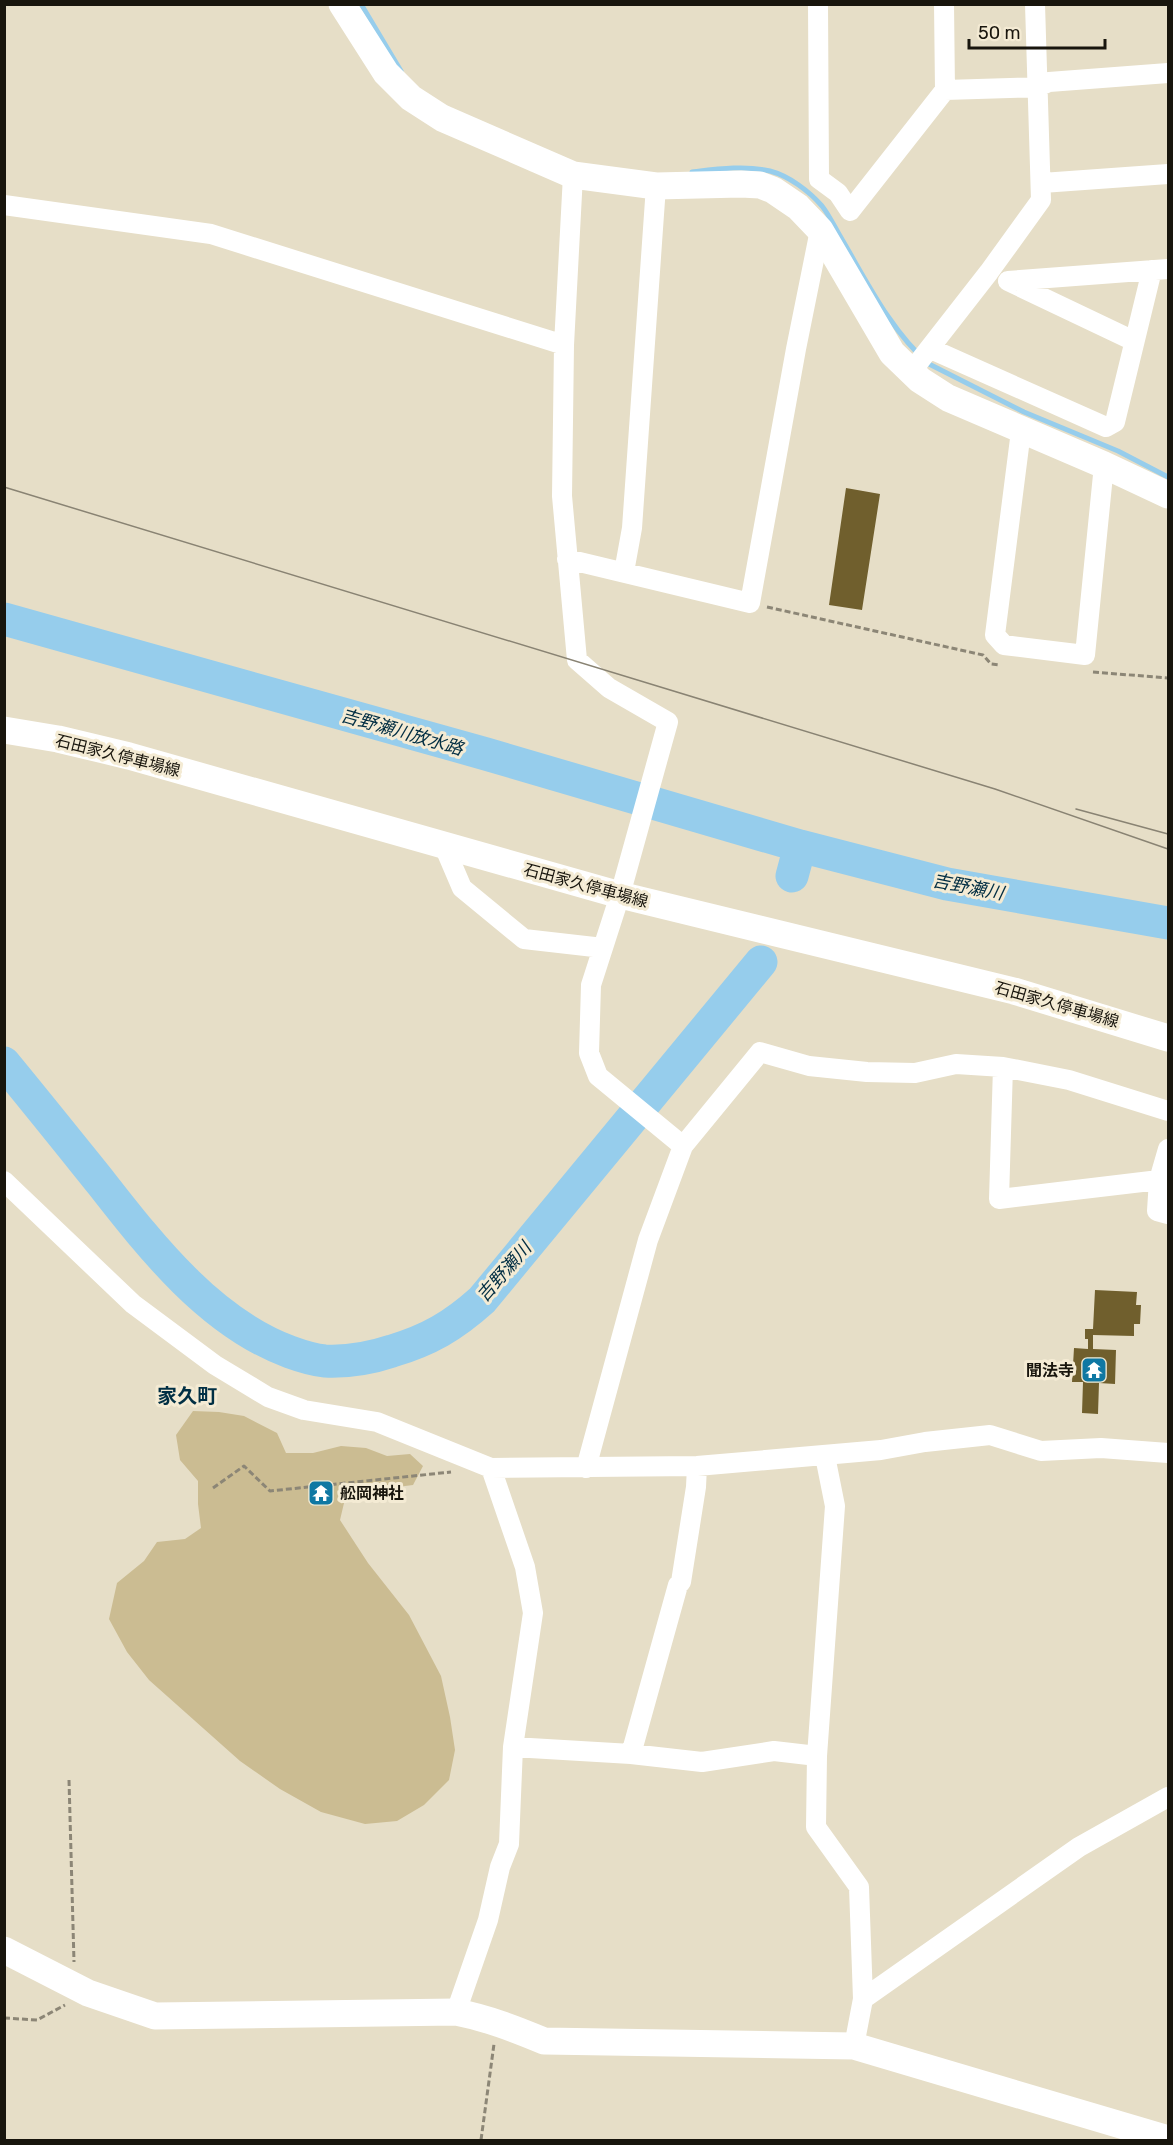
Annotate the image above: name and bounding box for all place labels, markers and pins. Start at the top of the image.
temple icon: 聞法寺 [1079,1355,1109,1385]
place label: 聞法寺 [1026,1361,1074,1380]
temple icon: 舩岡神社 [306,1478,336,1508]
place label: 舩岡神社 [340,1484,404,1503]

